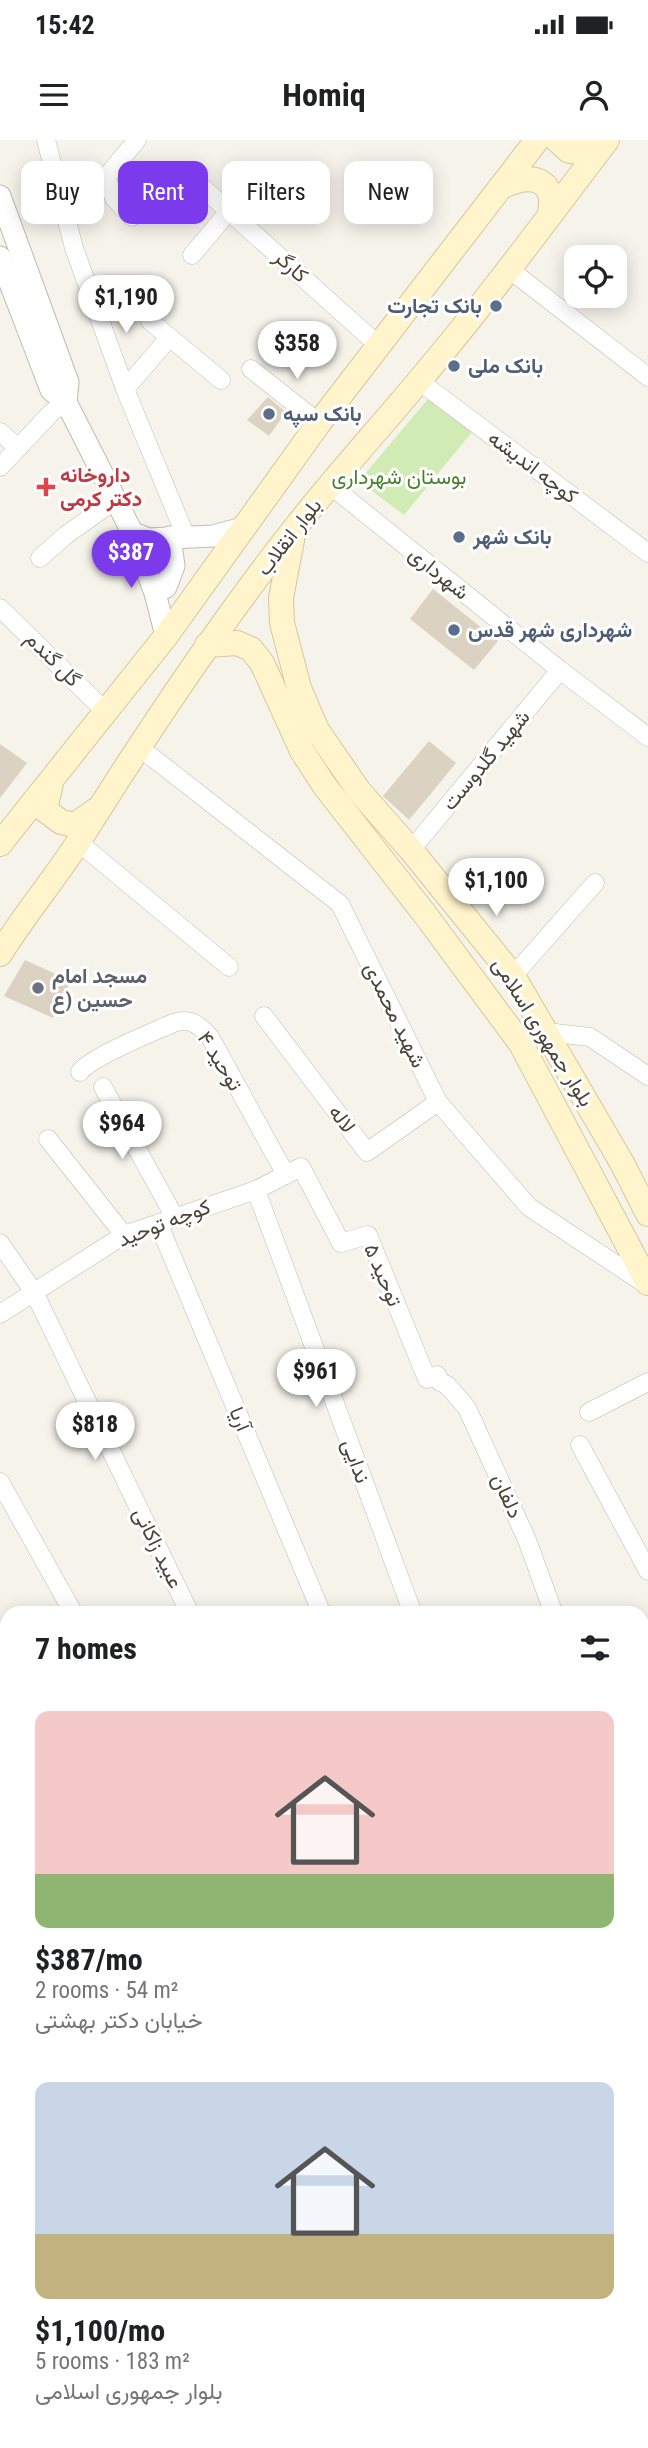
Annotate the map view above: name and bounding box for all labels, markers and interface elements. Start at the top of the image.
text: 15:42 [35,10,95,40]
icon: menu [35,76,73,114]
text: Homiq [282,76,366,114]
icon: person [575,76,613,114]
chip: Buy [21,161,104,224]
chip: Rent [118,161,208,224]
chip: Filters [222,161,330,224]
chip: New [344,161,433,224]
street label: کارگر [268,244,313,288]
map controls [564,245,627,308]
button: locate [564,245,627,308]
pin: $1,190 [69,276,183,335]
text: $1,190 [94,284,158,311]
place label: بانک تجارت [387,294,482,319]
marker: بانک تجارت [488,298,504,314]
pin: $358 [256,322,338,381]
text: $358 [274,330,320,357]
place label: بانک ملی [468,354,543,378]
marker: بانک ملی [446,358,462,374]
place label: بانک سپه [283,402,362,428]
marker: بانک سپه [261,406,277,422]
street label: کوچه اندیشه [482,426,582,510]
place label: داروخانه دکتر کرمی [60,463,142,512]
park label: بوستان شهرداری [331,465,467,490]
marker: داروخانه دکتر کرمی [38,479,54,495]
street label: بلوار انقلاب [251,494,327,581]
place label: بانک شهر [472,525,552,550]
marker: بانک شهر [451,529,467,545]
pin: $387 [90,531,172,590]
text: $387 [108,539,154,566]
street label: شهرداری [403,542,474,605]
place label: شهرداری شهر قدس [468,618,632,643]
marker: شهرداری شهر قدس [446,622,462,638]
street label: گل گندم [19,626,86,693]
street label: شهید گلدوست [437,705,536,816]
pin: $1,100 [439,858,553,918]
text: $1,100 [464,867,528,894]
street label: بلوار جمهوری اسلامی [487,953,599,1111]
street label: شهید محمدی [358,958,431,1072]
place label: مسجد امام حسین (ع [52,964,147,1014]
marker: مسجد امام حسین (ع [30,980,46,996]
street label: توحید ۴ [192,1027,248,1096]
street label: لاله [324,1100,360,1138]
pin: $964 [81,1102,163,1161]
text: $964 [99,1110,145,1137]
street label: کوچه توحید [114,1194,214,1253]
street label: توحید ۵ [358,1240,407,1310]
pin: $961 [275,1350,357,1409]
text: $961 [293,1358,339,1385]
pin: $818 [54,1402,136,1462]
street label: آریا [223,1403,257,1437]
text: $818 [72,1411,118,1438]
street label: ندایی [337,1436,375,1486]
street label: دلفان [486,1470,528,1522]
street label: عبید زاکانی [127,1504,188,1593]
icon: filters [576,1629,614,1667]
text: 7 homes [35,1631,137,1666]
icon: home [262,1757,388,1883]
text: $387/mo [35,1942,143,1977]
text: 2 rooms · 54 m² [35,1977,178,2004]
text: خیابان دکتر بهشتی [35,2007,203,2034]
icon: home [262,2128,388,2254]
text: $1,100/mo [35,2313,165,2348]
text: 5 rooms · 183 m² [35,2348,190,2375]
text: بلوار جمهوری اسلامی [35,2378,222,2405]

